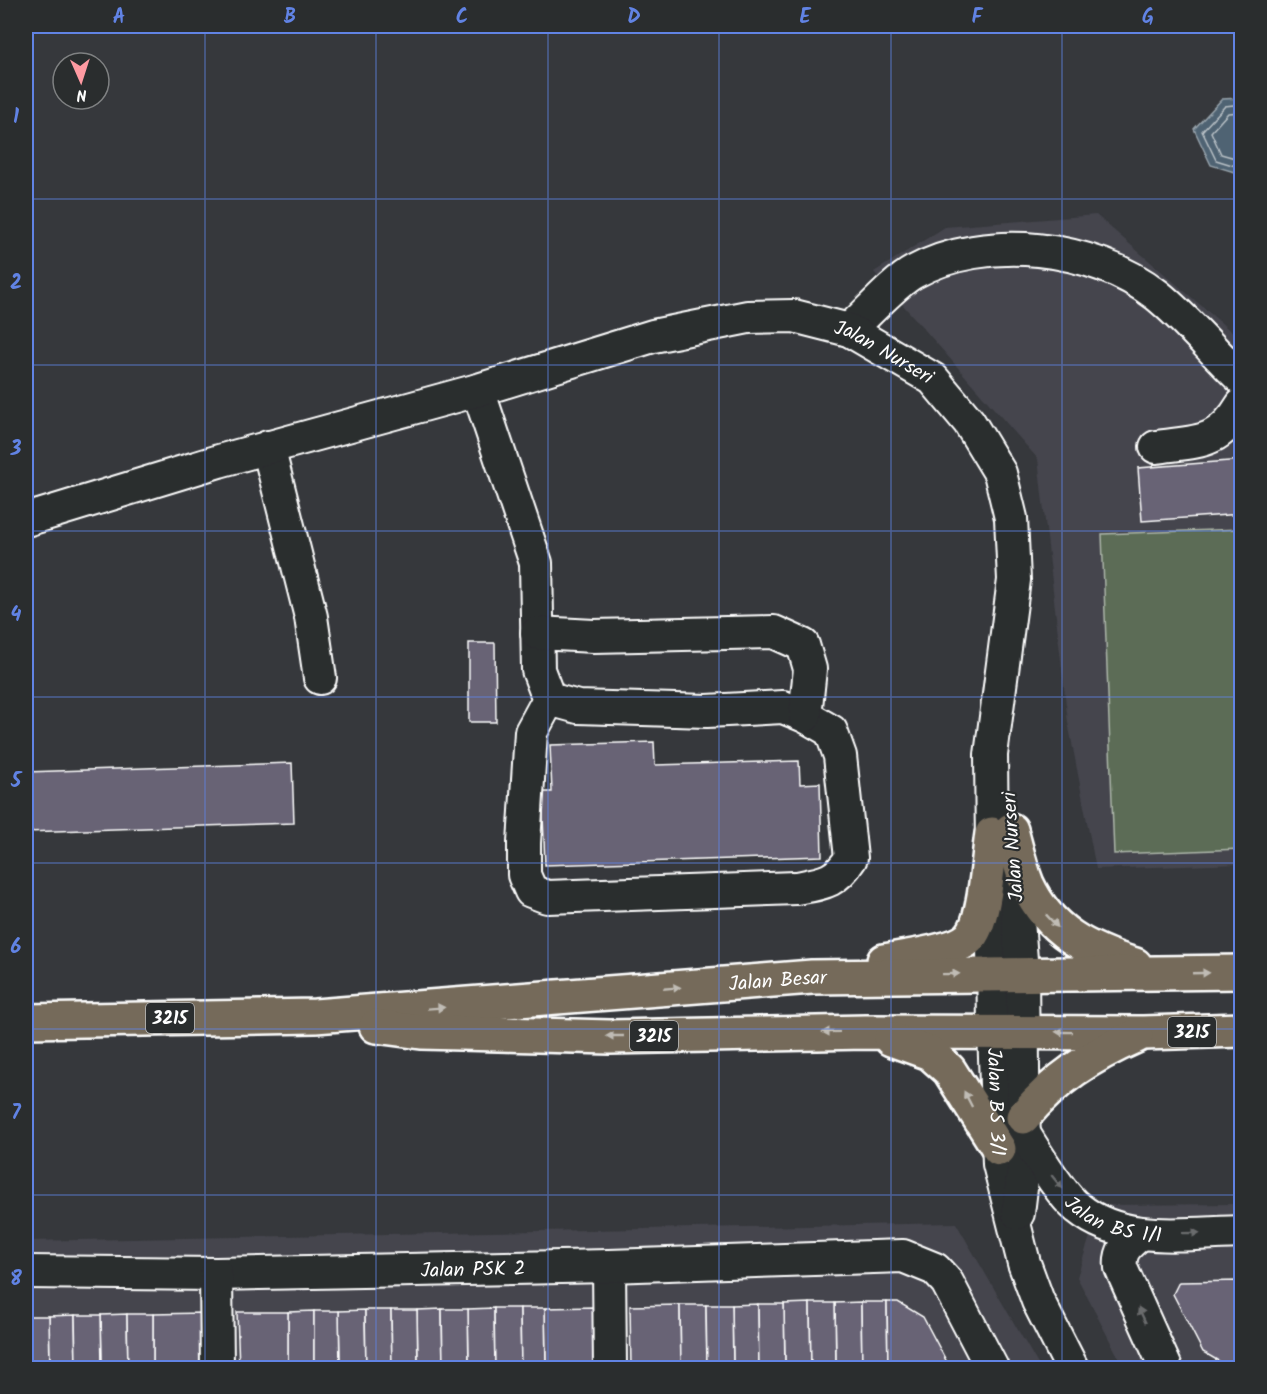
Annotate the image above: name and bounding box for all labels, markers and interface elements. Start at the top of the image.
text: A [113,2,125,34]
text: B [284,2,296,34]
text: C [456,2,468,34]
text: D [627,2,641,34]
text: E [799,2,811,34]
text: F [972,2,984,34]
text: G [1142,2,1154,34]
north arrow [51,51,111,111]
text: N [76,82,87,107]
text: 1 [13,102,19,134]
text: 2 [10,268,22,300]
street label: Jalan Nurseri [831,313,940,395]
text: 3 [10,434,22,466]
text: 4 [11,600,22,632]
text: 5 [10,766,23,798]
street label: Jalan Nurseri [994,789,1034,903]
one-way arrow [1045,913,1059,928]
text: 6 [11,932,22,964]
street label: Jalan Besar [728,963,828,1001]
one-way arrow [1192,968,1211,978]
one-way arrow [941,969,960,979]
one-way arrow [663,983,682,993]
road number: 3215 [146,1003,194,1033]
one-way arrow [427,1004,446,1013]
road number: 3215 [1168,1017,1216,1047]
road number: 3215 [630,1021,678,1051]
one-way arrow [1054,1027,1073,1037]
one-way arrow [821,1028,840,1037]
one-way arrow [605,1031,624,1041]
street label: Jalan BS 3/1 [977,1047,1013,1156]
one-way arrow [963,1090,973,1107]
text: 7 [11,1098,21,1130]
one-way arrow [1050,1174,1063,1189]
street label: Jalan BS 1/1 [1055,1189,1162,1252]
one-way arrow [1181,1229,1200,1238]
street label: Jalan PSK 2 [420,1254,526,1288]
text: 8 [10,1264,22,1296]
one-way arrow [1137,1306,1147,1324]

